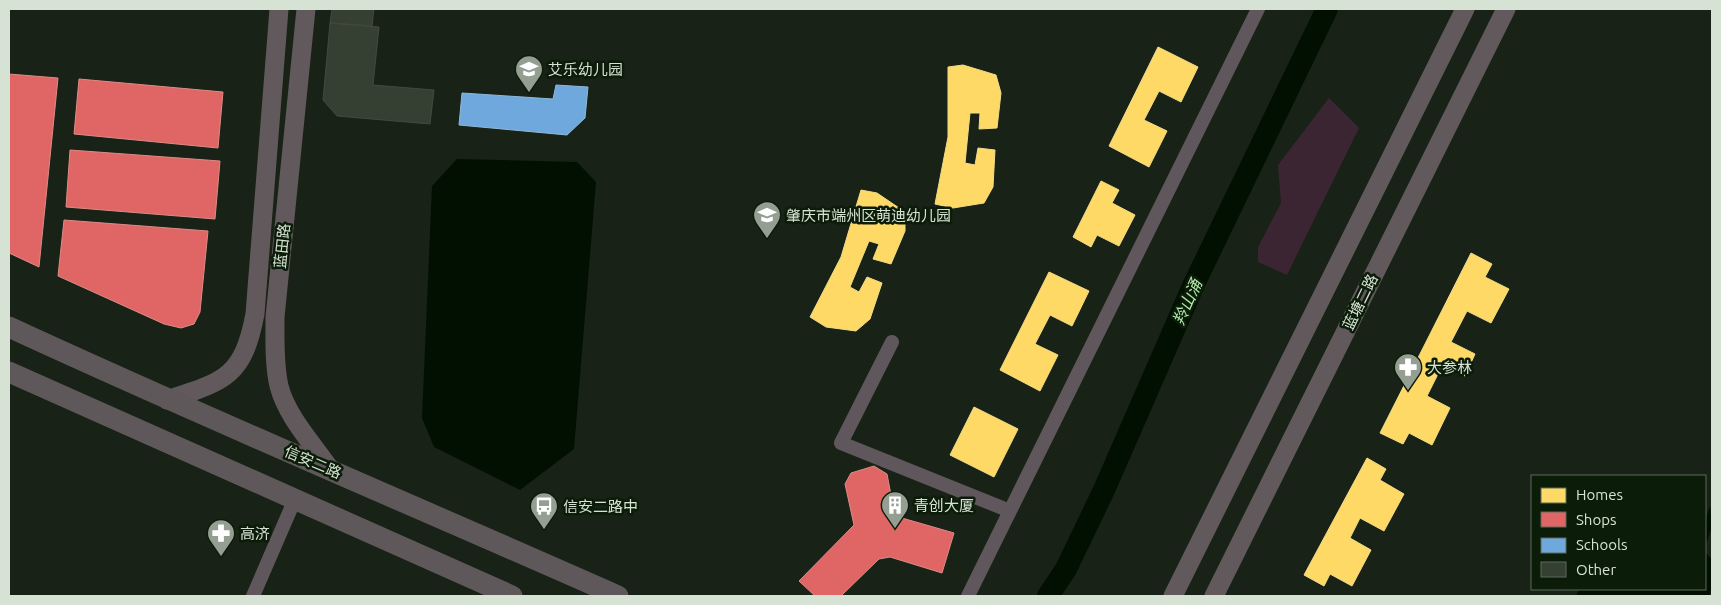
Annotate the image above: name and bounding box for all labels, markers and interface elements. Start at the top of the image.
school or university icon: 艾乐幼儿园 [514,54,544,93]
place label: 艾乐幼儿园 [548,61,623,78]
school or university icon: 肇庆市端州区萌迪幼儿园 [752,200,782,239]
place label: 肇庆市端州区萌迪幼儿园 [786,207,951,224]
street label: 蓝田路 [271,223,293,269]
street label: 蓝塘二路 [1339,271,1381,333]
water label: 羚山涌 [1169,275,1206,328]
pharmacy icon: 大参林 [1393,352,1423,391]
place label: 大参林 [1427,359,1472,376]
street label: 信安二路 [282,442,344,482]
legend [1531,475,1706,590]
text: Homes [1576,486,1623,503]
building icon: 青创大厦 [880,490,910,529]
bus stop icon: 信安二路中 [529,491,559,530]
place label: 青创大厦 [914,497,974,514]
place label: 信安二路中 [563,498,638,515]
text: Shops [1576,511,1617,528]
pharmacy icon: 高济 [206,518,236,557]
place label: 高济 [240,525,270,542]
text: Schools [1576,536,1627,553]
text: Other [1576,561,1616,578]

